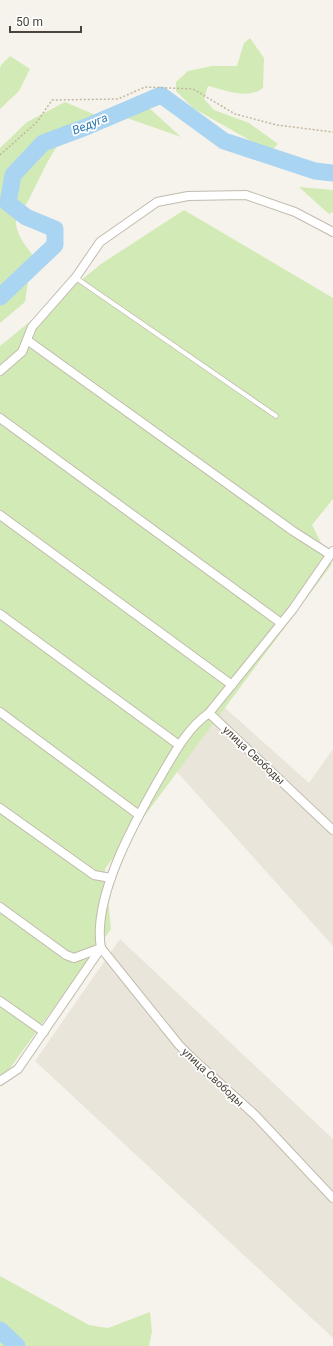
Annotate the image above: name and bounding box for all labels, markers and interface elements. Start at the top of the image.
scale bar [10,8,81,34]
text: 50 m [16,15,43,29]
water label: Ведуга [70,111,110,137]
street label: улица Свободы [220,723,287,787]
street label: улица Свободы [179,1045,246,1109]

